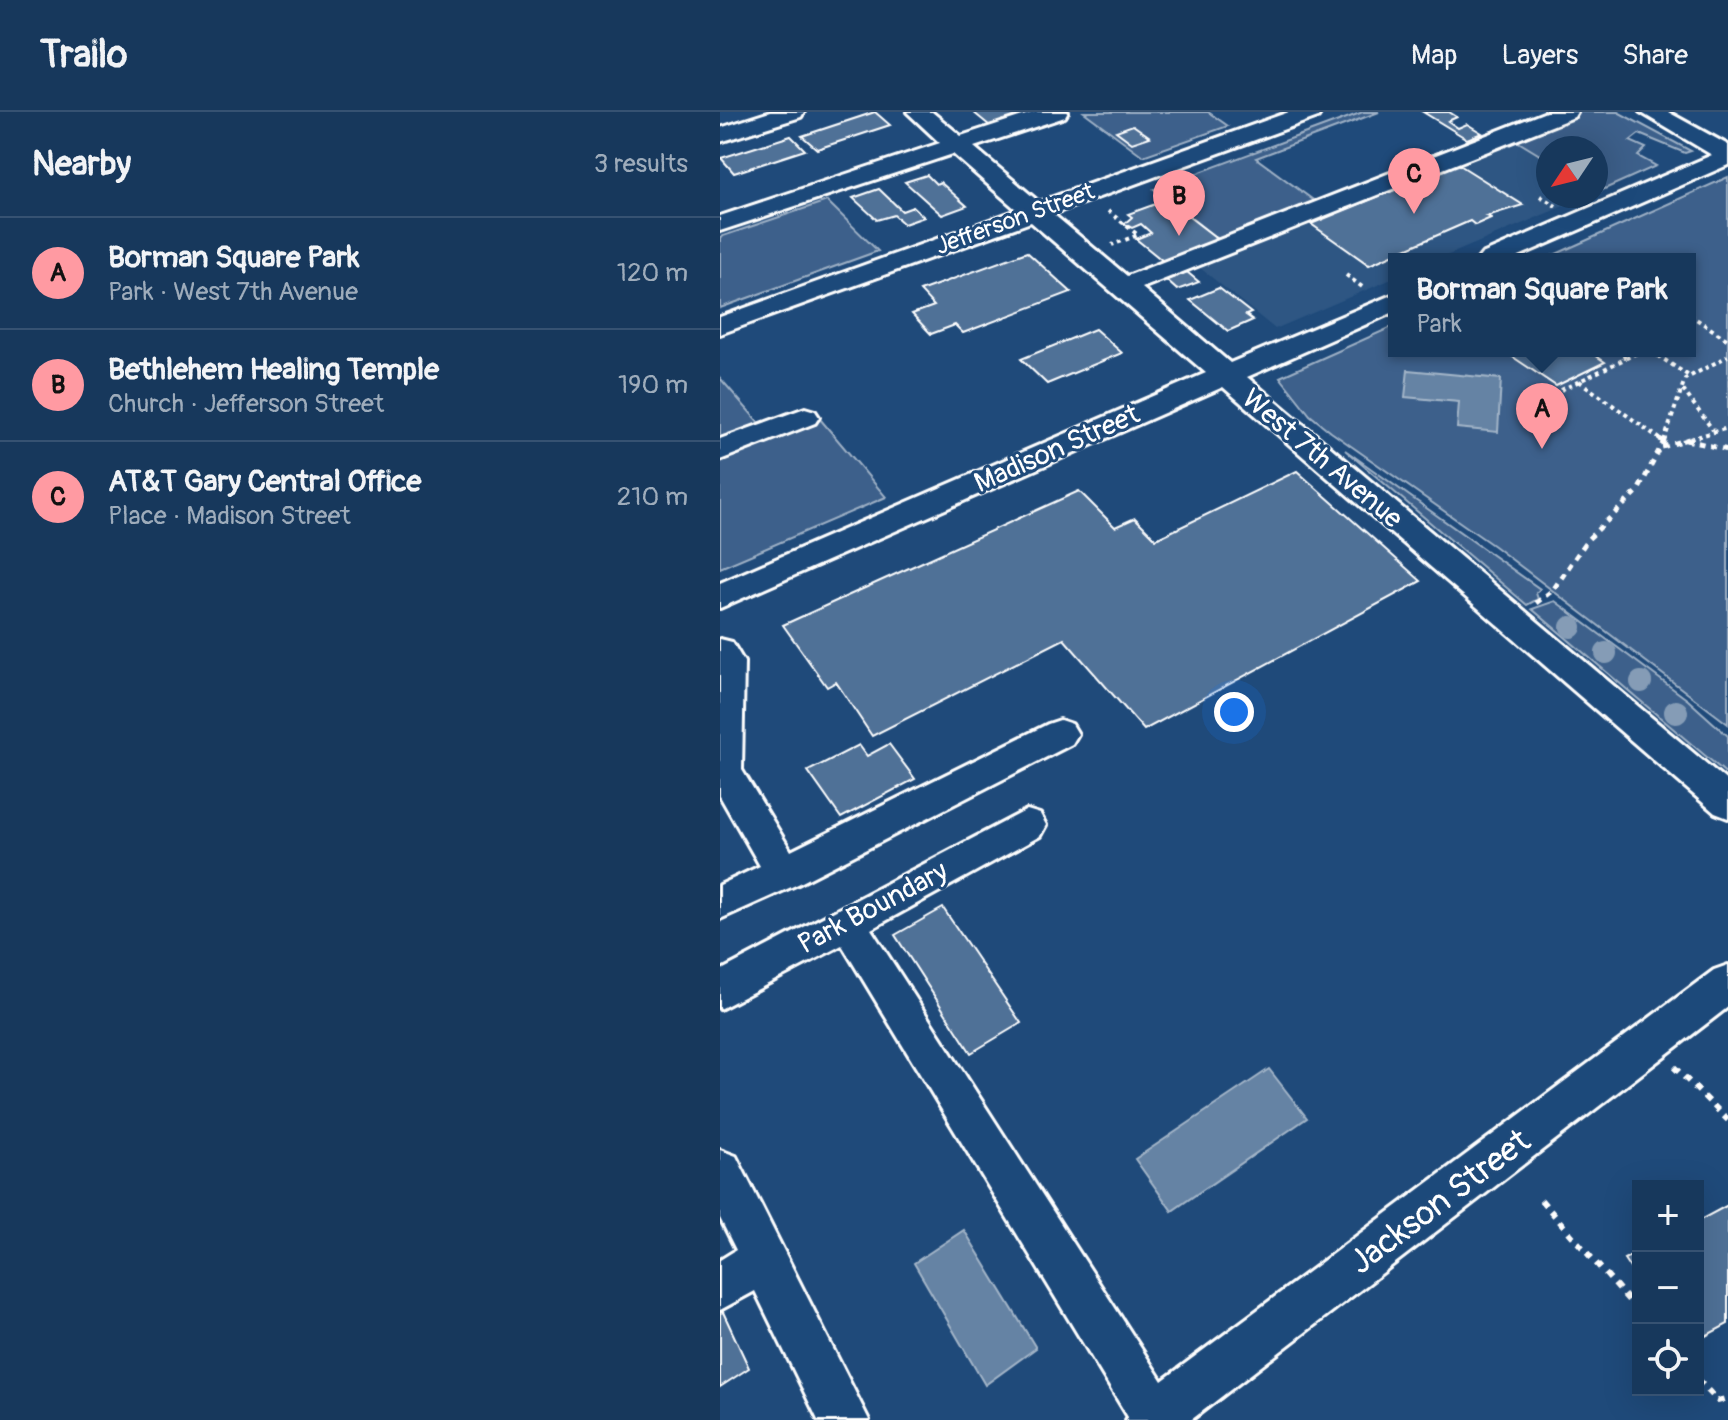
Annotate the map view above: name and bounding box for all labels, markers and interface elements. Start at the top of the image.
text: Trailo [40,31,127,79]
text: Map [1411,38,1457,73]
text: Layers [1501,38,1578,73]
text: Share [1622,38,1688,73]
north arrow [1536,136,1608,208]
text: Nearby [32,143,131,186]
text: 3 results [594,148,688,180]
pin: C [1388,148,1440,214]
pin: B [1153,170,1205,236]
street label: Jefferson Street [932,177,1099,261]
text: Borman Square Park [108,239,360,276]
popup [1388,253,1696,357]
text: A [50,257,66,289]
text: 120 m [617,257,688,289]
text: Borman Square Park [1416,271,1668,308]
text: Park · West 7th Avenue [108,276,358,308]
text: Park [1416,308,1462,340]
text: Bethlehem Healing Temple [108,351,439,388]
text: B [51,369,65,401]
text: 190 m [618,369,688,401]
street label: West 7th Avenue [1235,382,1410,536]
pin: A [1516,383,1568,449]
text: Church · Jefferson Street [108,388,384,420]
street label: Madison Street [969,397,1146,501]
text: AT&T Gary Central Office [108,463,421,500]
text: C [50,481,66,513]
text: 210 m [617,481,688,513]
text: Place · Madison Street [108,500,351,532]
your location [1214,692,1254,732]
street label: Park Boundary [792,854,954,962]
street label: Jackson Street [1341,1120,1539,1284]
map controls [1632,1180,1704,1396]
button: + [1632,1180,1704,1252]
button: − [1632,1252,1704,1324]
button: locate [1632,1324,1704,1396]

